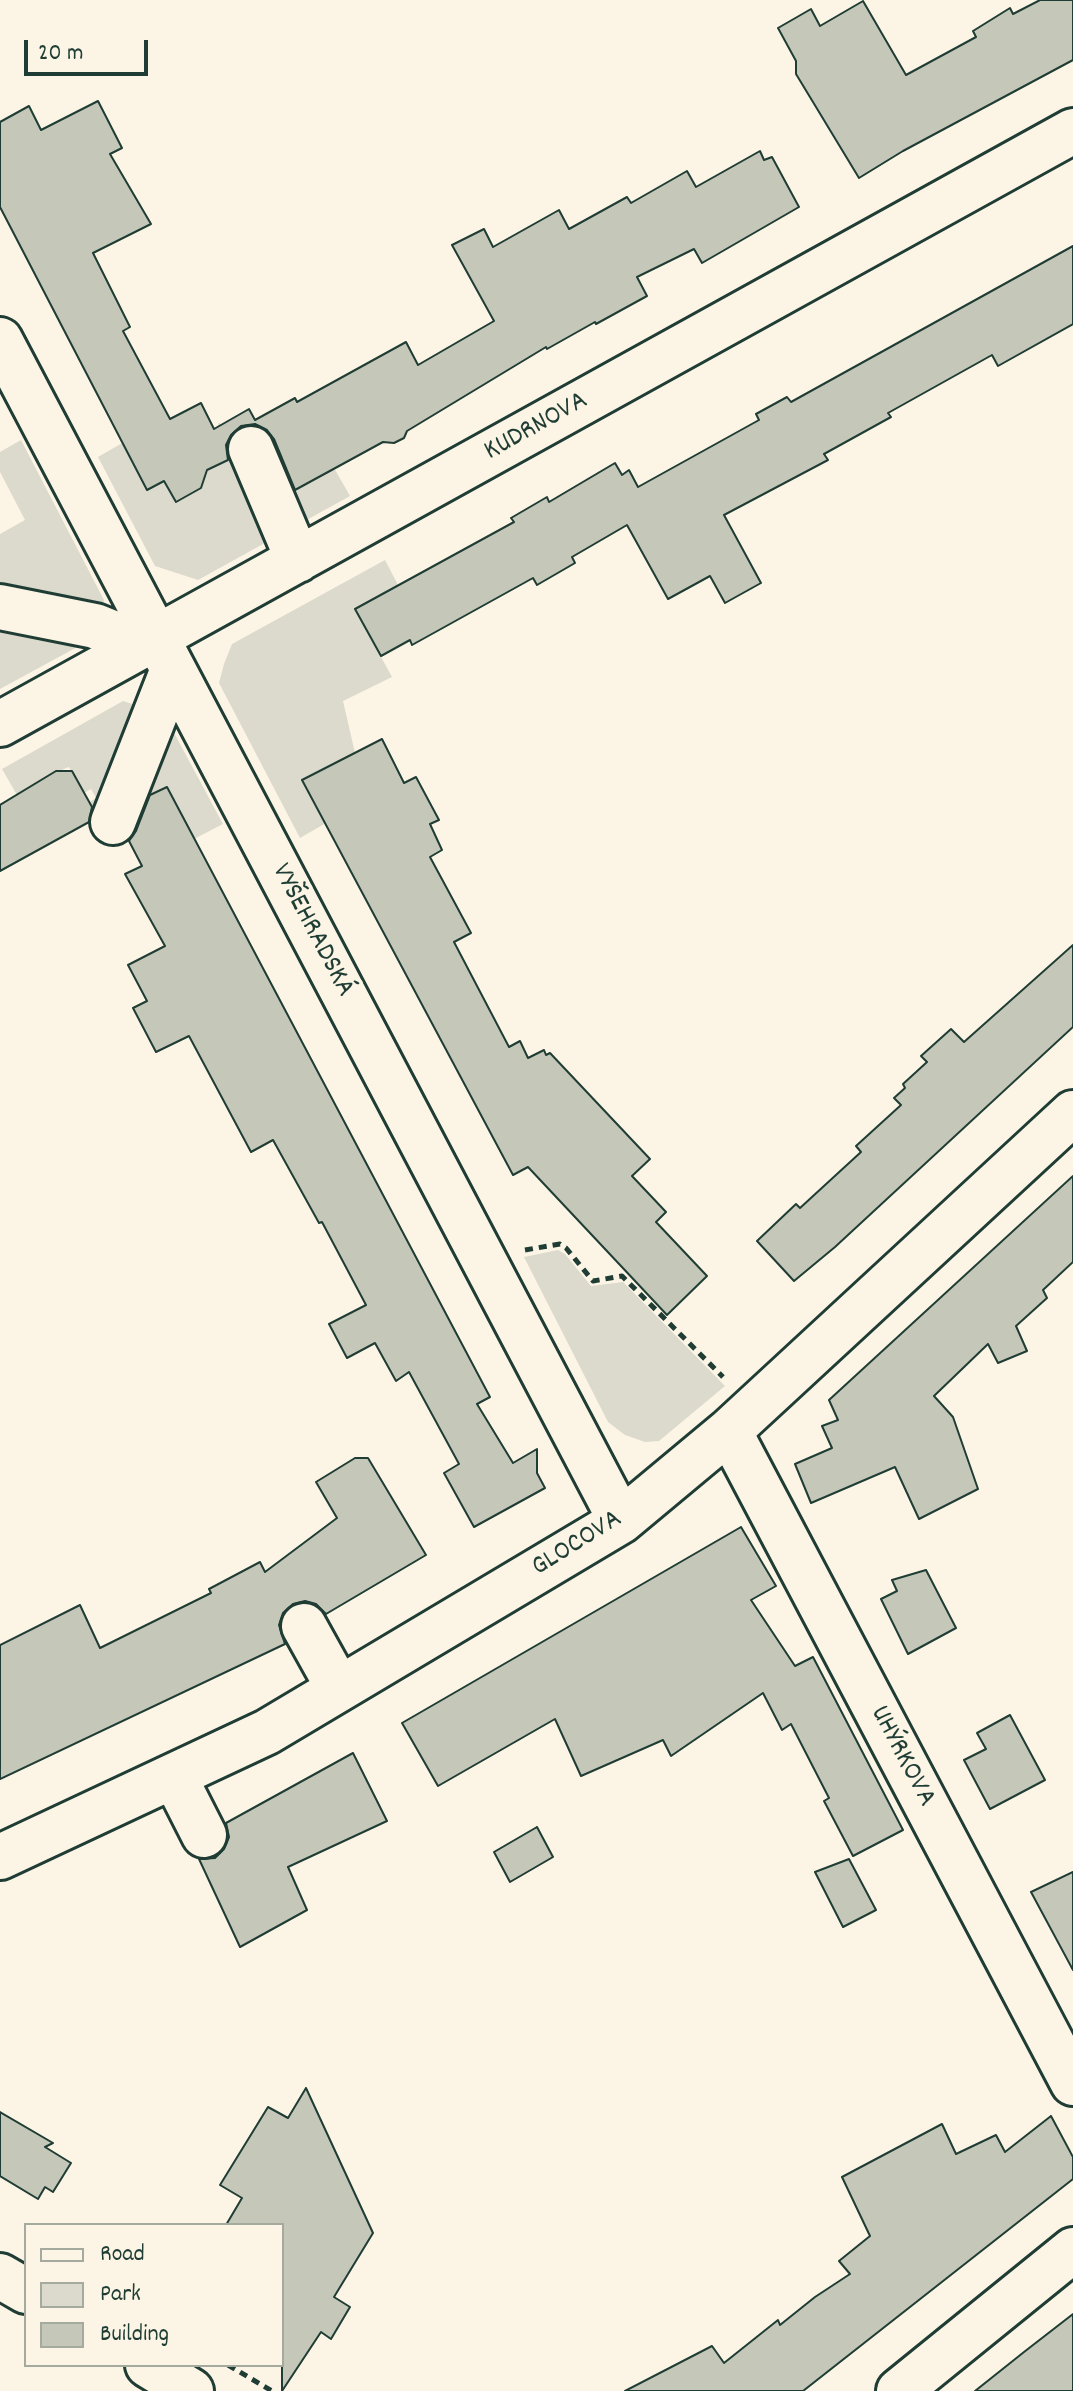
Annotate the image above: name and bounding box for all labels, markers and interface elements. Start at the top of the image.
scale bar [28,24,152,74]
text: 20 m [38,37,84,71]
street label: KUDRNOVA [479,386,595,470]
street label: VYŠEHRADSKÁ [262,859,360,1003]
street label: GLOCOVA [527,1504,629,1586]
street label: UHÝRKOVA [860,1701,942,1813]
legend [24,2223,284,2367]
text: Road [100,2238,145,2272]
text: Park [100,2278,141,2312]
text: Building [100,2318,169,2352]

